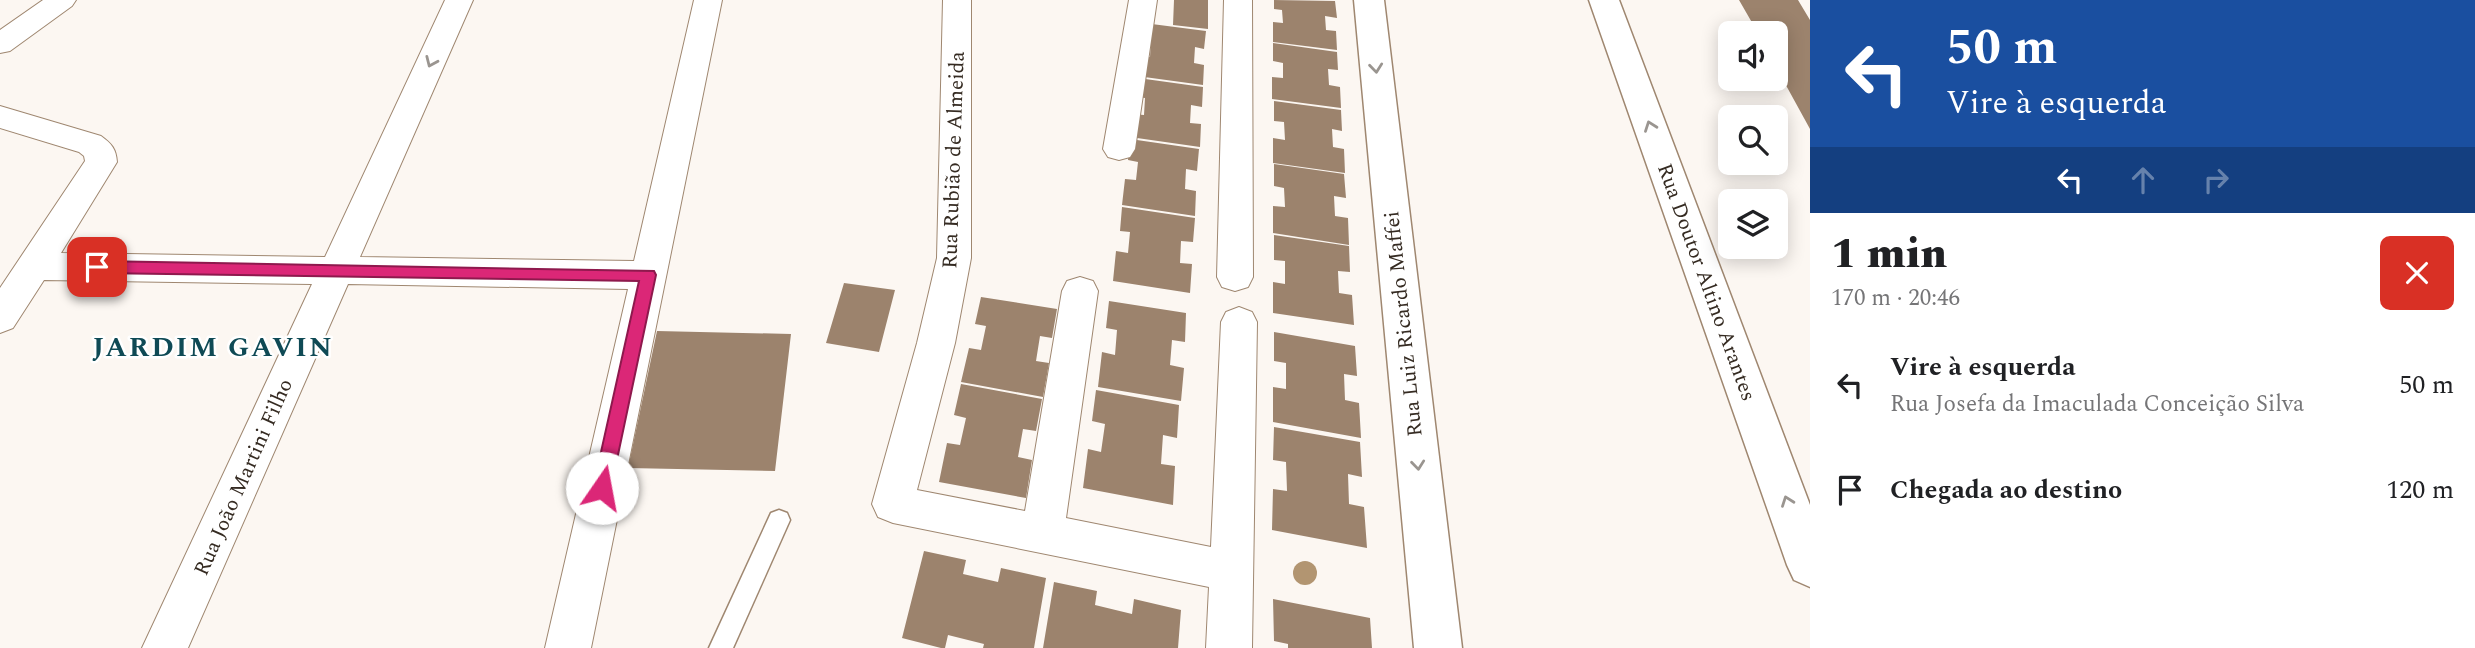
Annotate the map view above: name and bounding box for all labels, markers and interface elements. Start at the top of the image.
text: 50 m [1946,11,2057,86]
map controls [1718,21,1788,259]
button: sound [1718,21,1788,91]
icon: left [1831,28,1922,119]
street label: Rua Rubião de Almeida [934,50,974,269]
one-way arrow [425,55,439,67]
one-way arrow [1369,62,1384,74]
text: Vire à esquerda [1946,79,2166,128]
button: search [1718,105,1788,175]
one-way arrow [1644,120,1658,132]
street label: Rua Doutor Altino Arantes [1648,159,1764,406]
icon: left [2051,161,2089,199]
icon: ahead [2124,161,2162,199]
icon: right [2197,161,2235,199]
button: layers [1718,189,1788,259]
street label: Rua Luiz Ricardo Maffei [1376,209,1432,438]
text: 1 min [1831,223,1947,286]
button: close [2380,236,2454,310]
pin [67,237,127,297]
icon: arrive [78,248,116,286]
text: 170 m · 20:46 [1831,281,1960,316]
district label: JARDIM GAVIN [92,326,334,369]
text: Vire à esquerda [1890,347,2076,387]
text: 50 m [2399,365,2454,405]
icon: left [1831,366,1869,404]
street label: Rua João Martini Filho [186,374,302,581]
text: Rua Josefa da Imaculada Conceição Silva [1890,387,2304,422]
position arrow [565,451,639,525]
one-way arrow [1411,459,1426,470]
text: Chegada ao destino [1890,470,2122,510]
text: 120 m [2386,470,2454,510]
icon: arrive [1831,471,1869,509]
one-way arrow [1781,495,1795,507]

